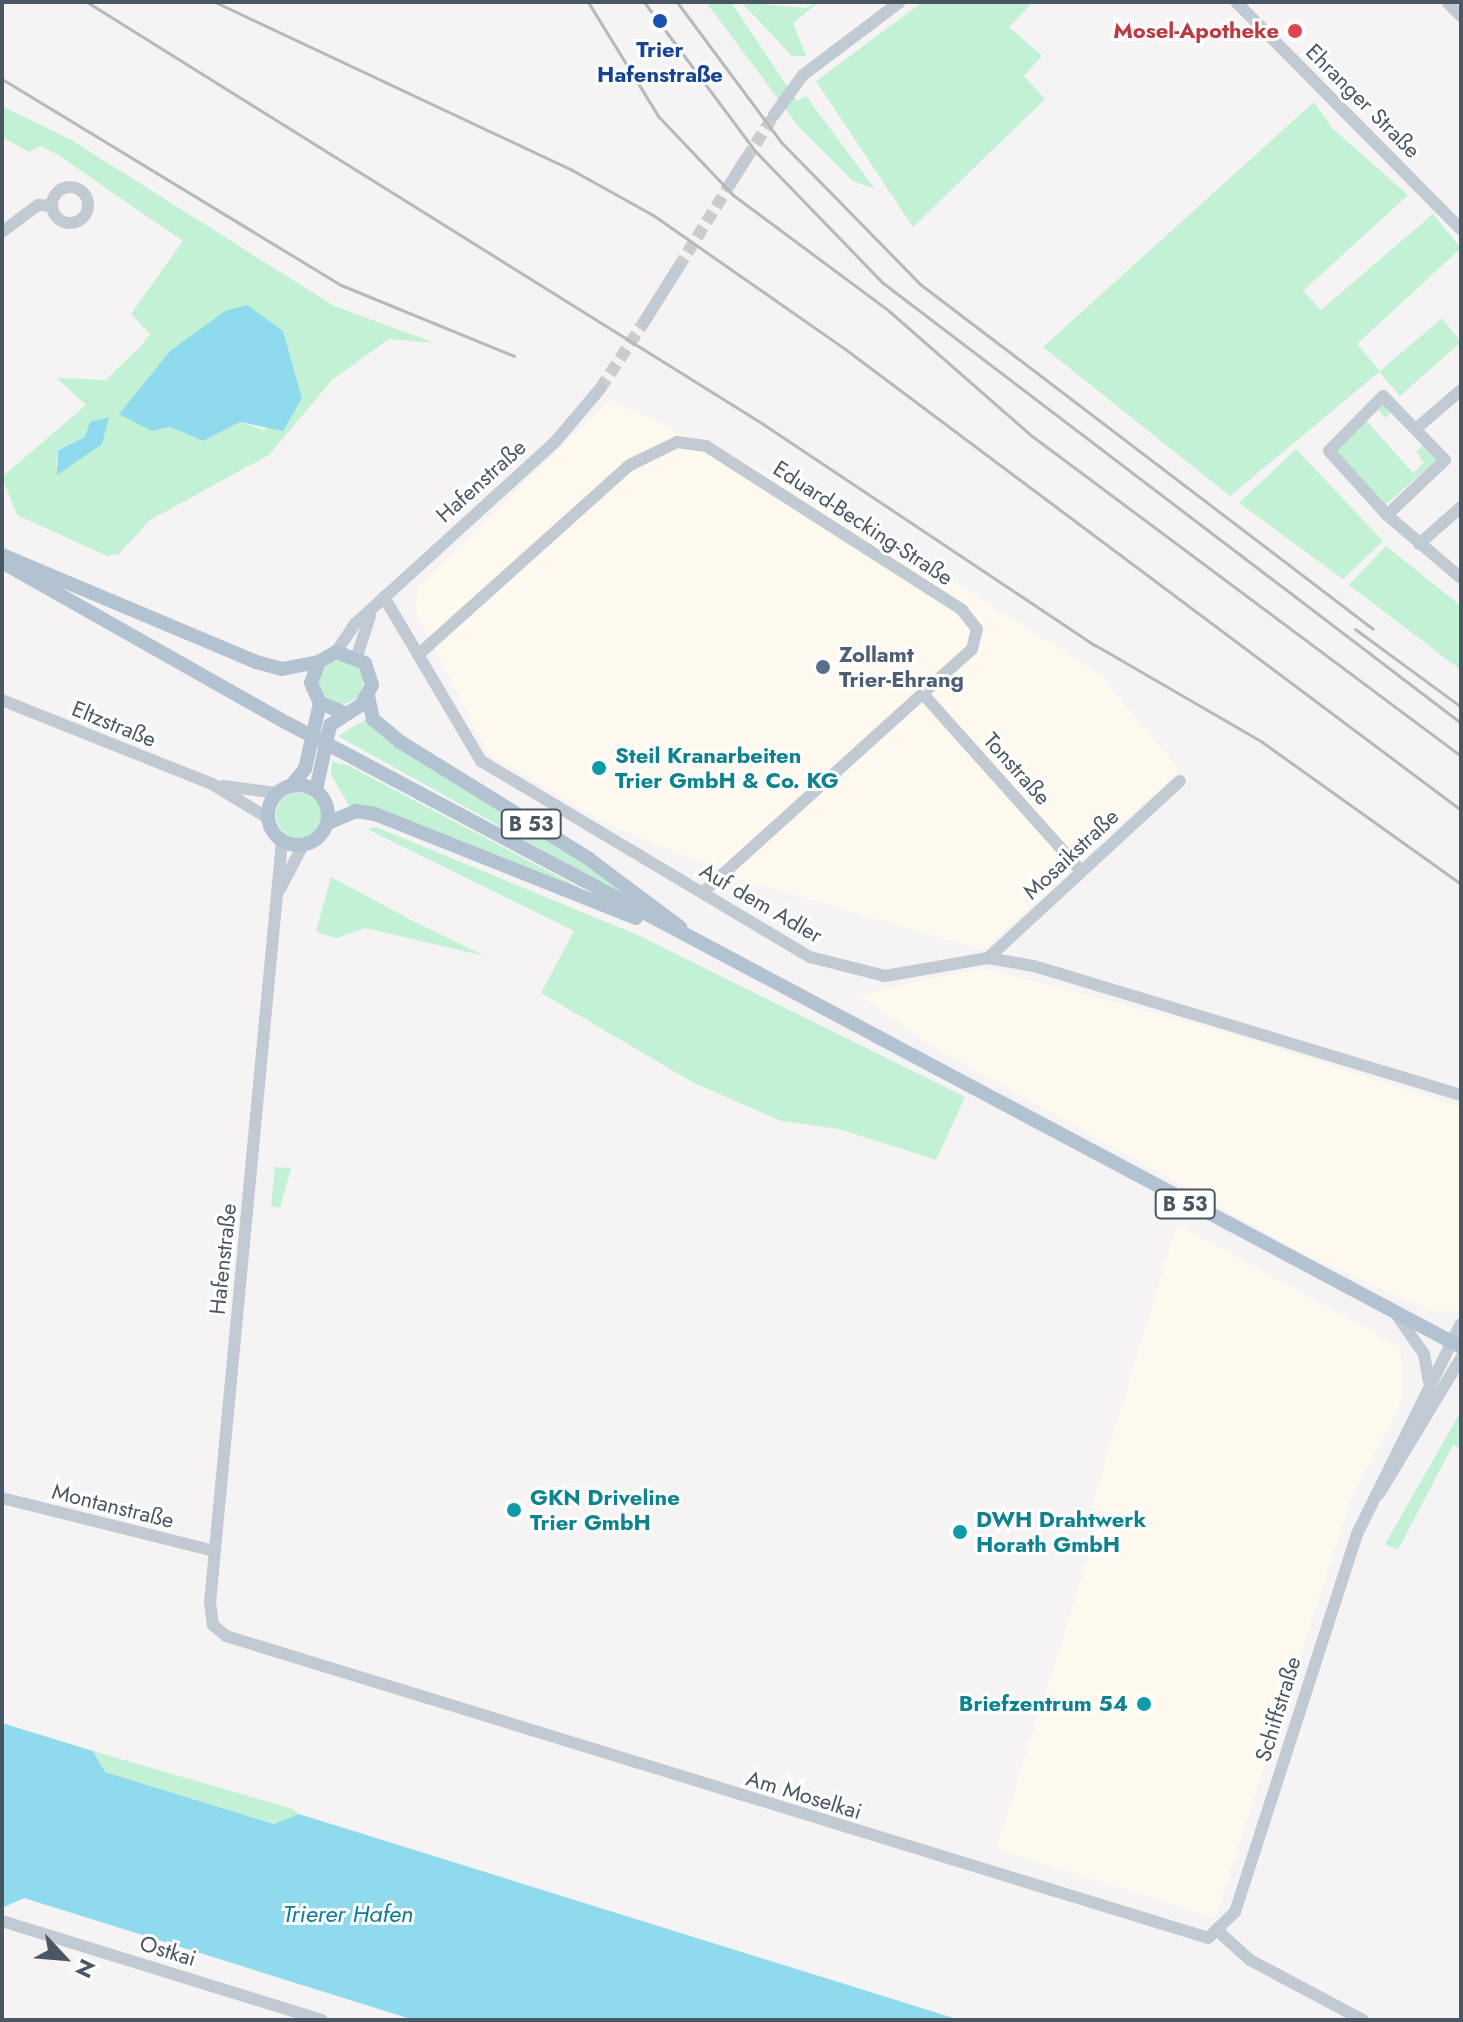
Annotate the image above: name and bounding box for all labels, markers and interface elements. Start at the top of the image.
marker: Trier Hafenstraße [649,10,671,32]
place label: Mosel-Apotheke [1113,18,1279,44]
marker: Mosel-Apotheke [1286,22,1304,40]
place label: Trier Hafenstraße [597,36,723,88]
street label: Ehranger Straße [1300,38,1426,164]
street label: Hafenstraße [431,434,531,528]
street label: Eduard-Becking-Straße [768,455,958,591]
place label: Zollamt Trier-Ehrang [839,641,964,692]
marker: Zollamt Trier-Ehrang [814,658,832,676]
street label: Eltzstraße [68,695,160,753]
street label: Tonstraße [978,728,1056,810]
place label: Steil Kranarbeiten Trier GmbH & Co. KG [615,742,839,794]
marker: Steil Kranarbeiten Trier GmbH & Co. KG [590,759,608,777]
street label: Mosaikstraße [1018,803,1124,905]
road number: B 53 [499,808,563,840]
street label: Auf dem Adler [695,857,827,949]
road number: B 53 [1153,1188,1217,1220]
street label: Hafenstraße [204,1202,242,1316]
street label: Montanstraße [49,1478,177,1534]
place label: GKN Driveline Trier GmbH [530,1484,680,1536]
marker: GKN Driveline Trier GmbH [505,1501,523,1519]
place label: DWH Drahtwerk Horath GmbH [976,1506,1146,1558]
marker: DWH Drahtwerk Horath GmbH [951,1523,969,1541]
street label: Schiffstraße [1250,1653,1306,1765]
place label: Briefzentrum 54 [959,1691,1128,1717]
marker: Briefzentrum 54 [1135,1695,1153,1713]
street label: Am Moselkai [743,1765,865,1825]
water label: Trierer Hafen [283,1900,413,1928]
north arrow [24,1918,104,1998]
street label: Ostkai [137,1930,199,1972]
text: N [67,1954,104,1983]

